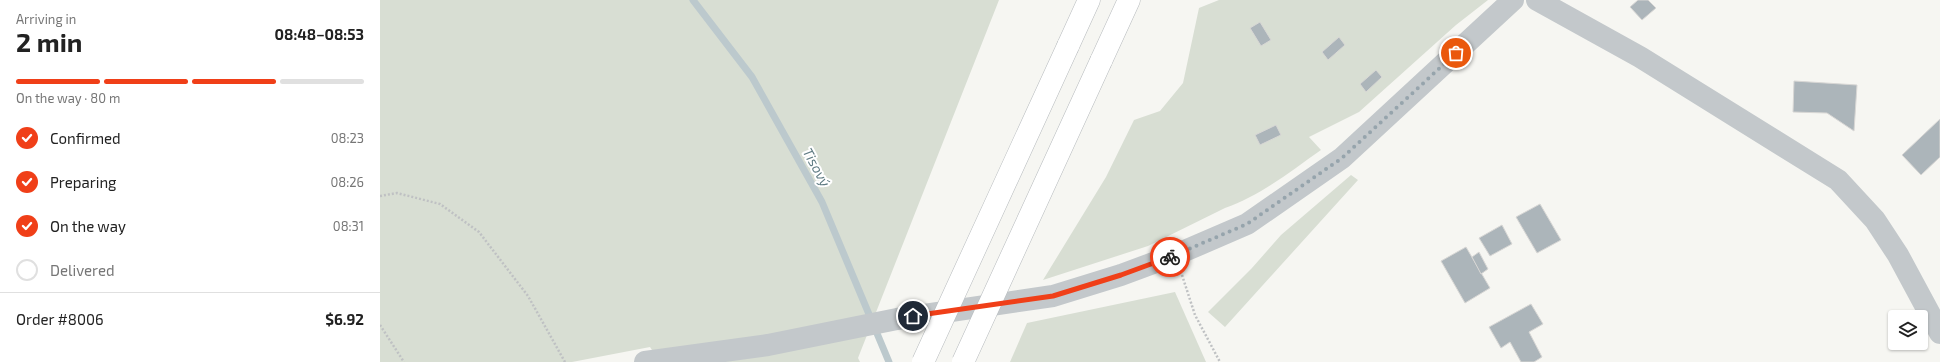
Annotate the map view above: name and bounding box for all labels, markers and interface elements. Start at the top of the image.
text: Arriving in [16,11,76,27]
text: 08:48–08:53 [275,25,364,43]
text: 2 min [16,26,82,57]
pin [1439,36,1473,70]
icon: bag [1445,42,1467,64]
text: On the way · 80 m [16,90,120,106]
icon: check [16,127,38,149]
text: Confirmed [50,129,121,147]
text: 08:23 [331,130,364,146]
water label: Tisový [800,145,835,190]
icon: check [16,171,38,193]
text: Preparing [50,173,116,191]
text: 08:26 [330,174,364,190]
icon: check [16,215,38,237]
text: On the way [50,217,126,235]
text: 08:31 [333,218,364,234]
courier [1150,237,1190,277]
icon: bike [1159,246,1181,268]
text: Delivered [50,261,115,279]
pin [896,299,930,333]
icon: home [902,305,924,327]
text: Order #8006 [16,310,104,328]
text: $6.92 [325,310,364,328]
map controls [1888,310,1928,350]
button: layers [1888,310,1928,350]

